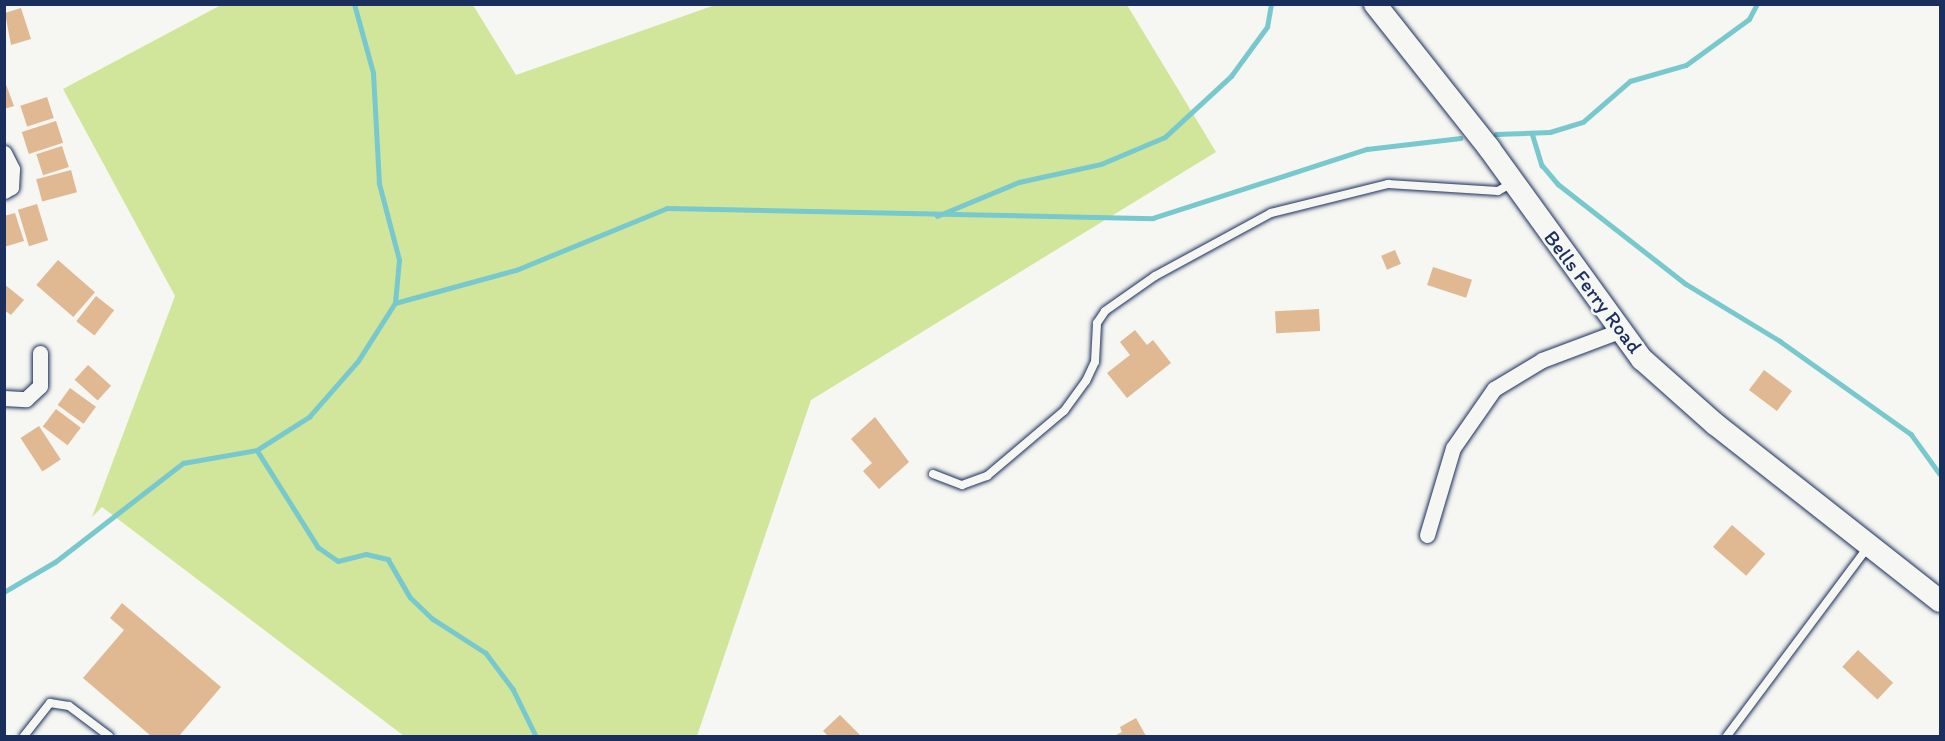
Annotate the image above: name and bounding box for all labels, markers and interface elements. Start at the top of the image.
street label: Bells Ferry Road [1539,226,1647,358]

